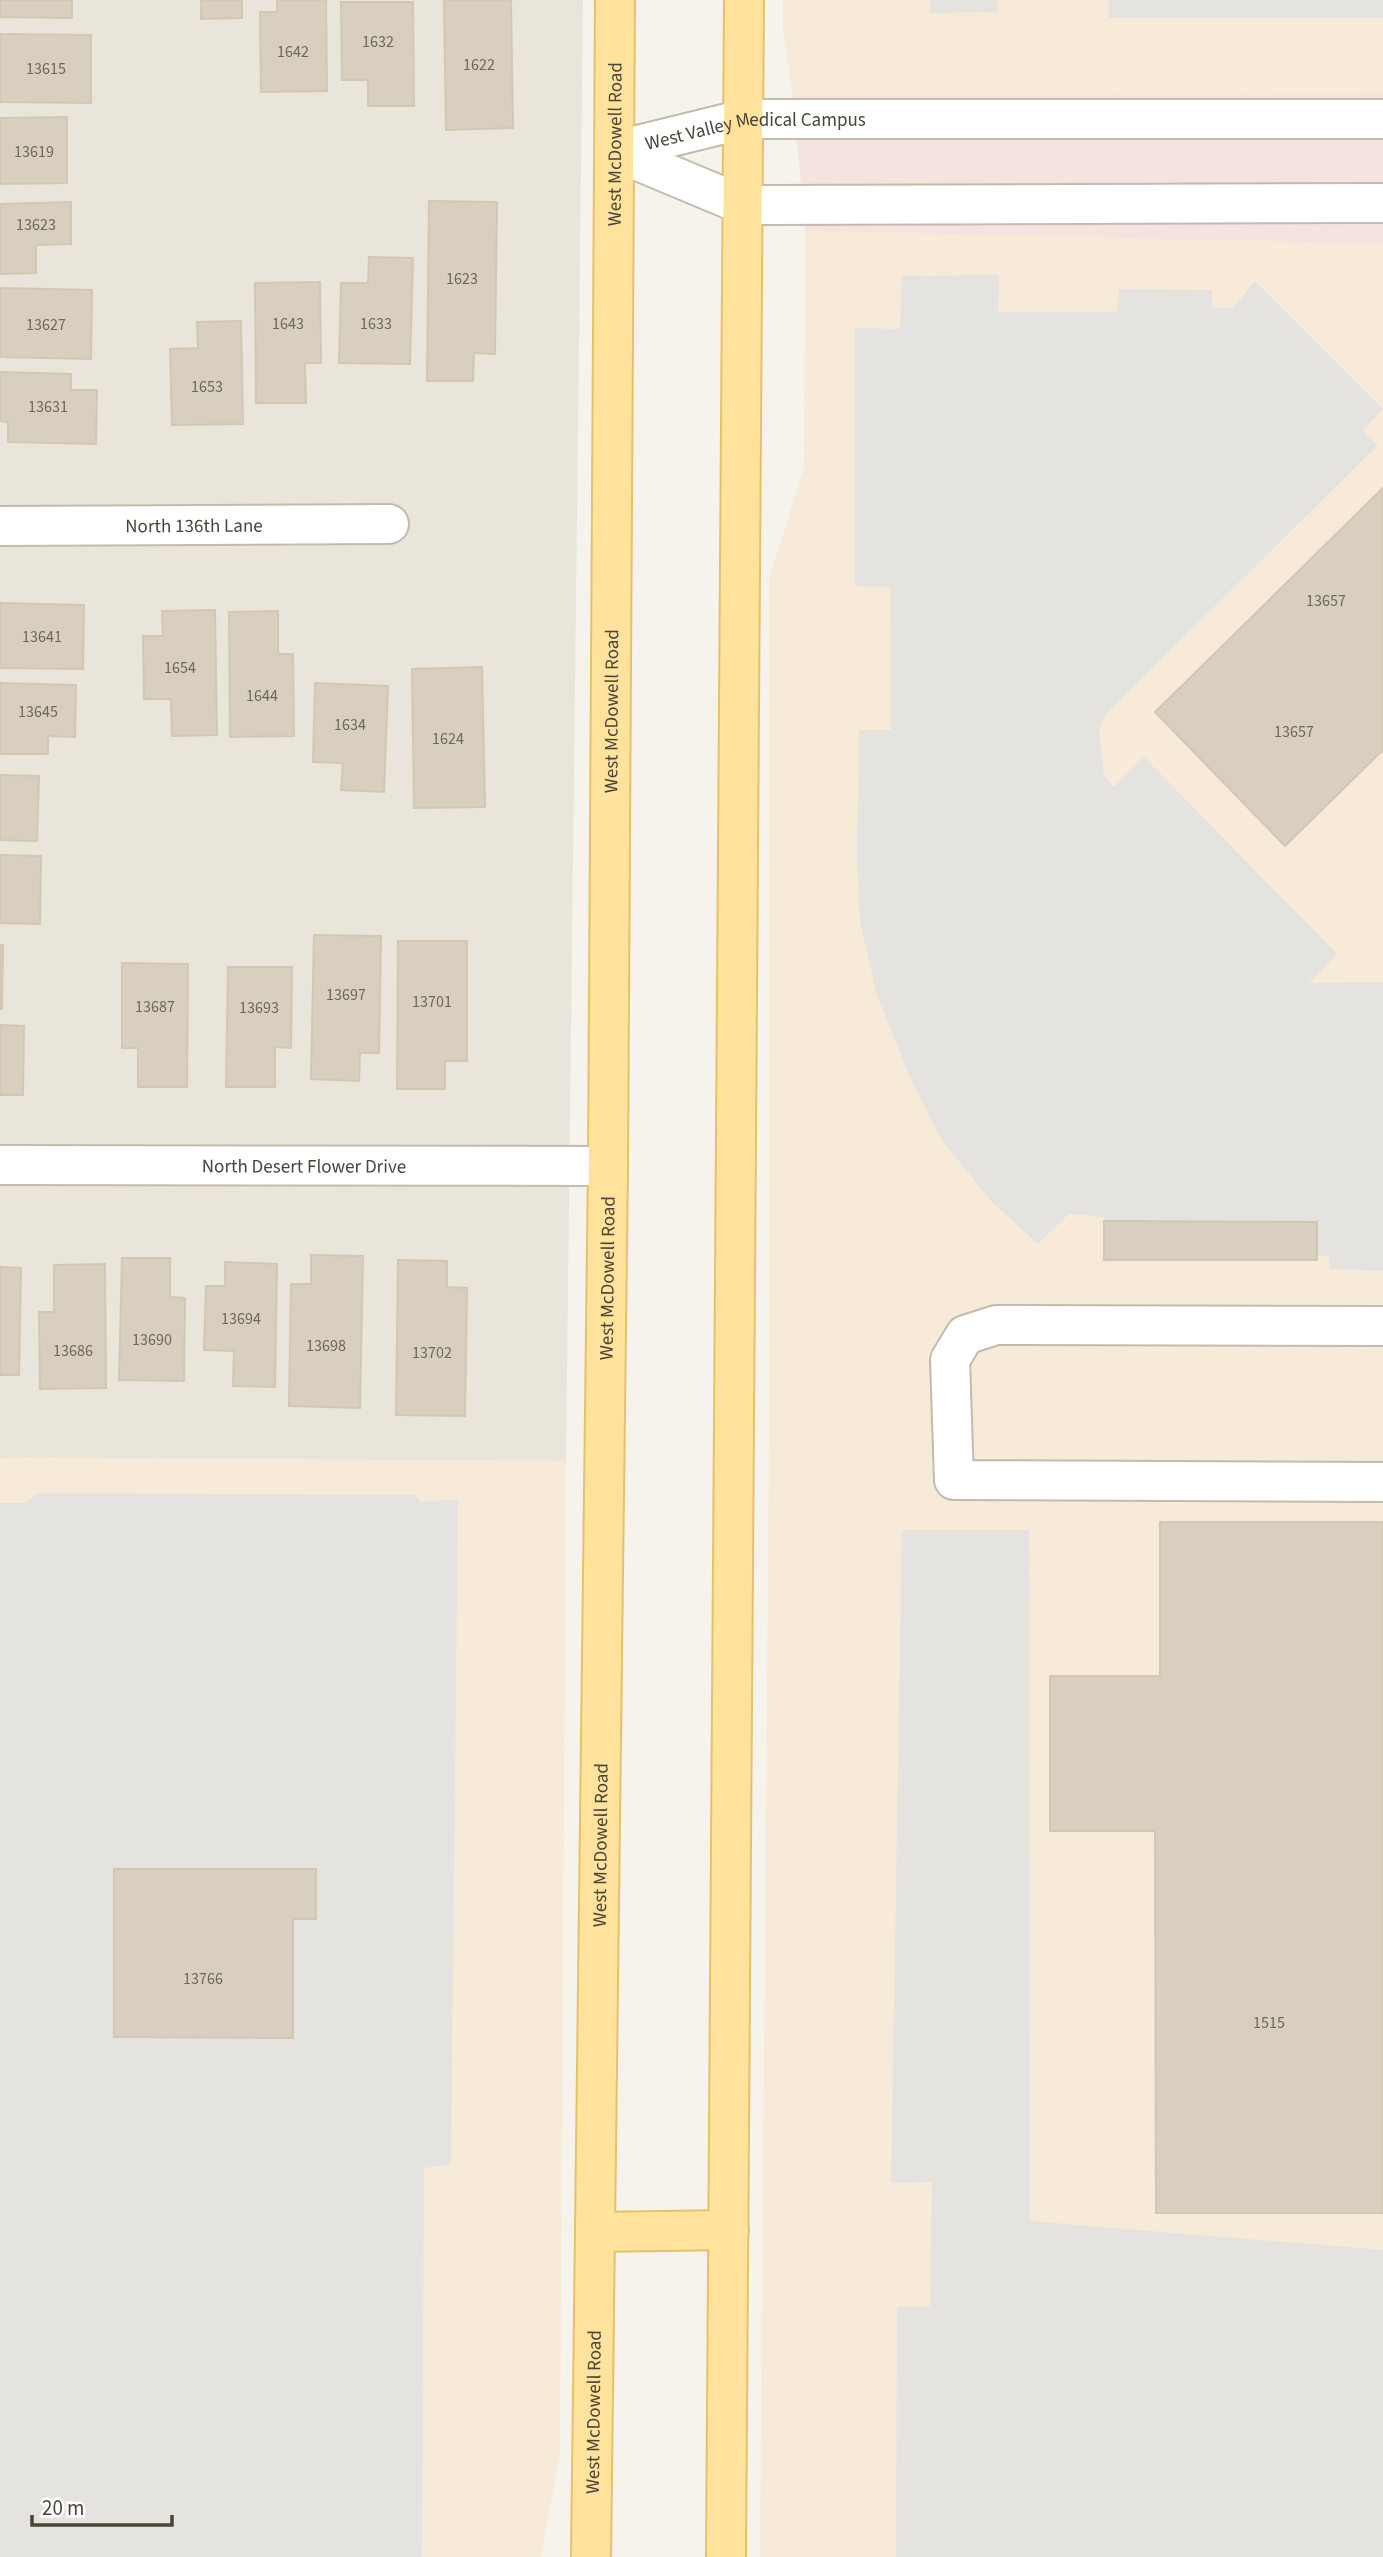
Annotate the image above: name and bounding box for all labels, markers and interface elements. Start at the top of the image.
house number: 1632 [362,31,394,53]
house number: 1642 [277,41,309,63]
house number: 1622 [463,54,495,76]
house number: 13615 [26,58,66,80]
street label: West McDowell Road [602,62,630,226]
street label: West Valley Medical Campus [642,106,866,158]
house number: 13619 [14,141,54,163]
house number: 13623 [16,214,56,236]
house number: 1623 [446,268,478,290]
house number: 1643 [272,313,304,335]
house number: 1633 [360,313,392,335]
house number: 13627 [26,314,66,336]
house number: 1653 [191,376,223,398]
house number: 13631 [28,396,68,418]
street label: North 136th Lane [125,513,263,540]
house number: 13657 [1306,590,1346,612]
house number: 13641 [22,626,62,648]
street label: West McDowell Road [598,629,626,793]
house number: 1654 [164,657,196,679]
house number: 1644 [246,685,278,707]
house number: 13645 [18,701,58,723]
house number: 1634 [334,714,366,736]
house number: 13657 [1274,721,1314,743]
house number: 1624 [432,728,464,750]
house number: 13697 [326,984,366,1006]
house number: 13701 [412,991,452,1013]
house number: 13687 [135,996,175,1018]
house number: 13693 [239,997,279,1019]
street label: North Desert Flower Drive [202,1153,406,1181]
street label: West McDowell Road [594,1196,623,1360]
house number: 13694 [221,1308,261,1330]
house number: 13690 [132,1329,172,1351]
house number: 13698 [306,1335,346,1357]
house number: 13686 [53,1340,93,1362]
house number: 13702 [412,1342,452,1364]
street label: West McDowell Road [587,1763,616,1927]
house number: 13766 [183,1968,223,1990]
house number: 1515 [1253,2012,1285,2034]
street label: West McDowell Road [580,2330,609,2494]
scale bar [32,2484,172,2528]
text: 20 m [42,2493,84,2523]

